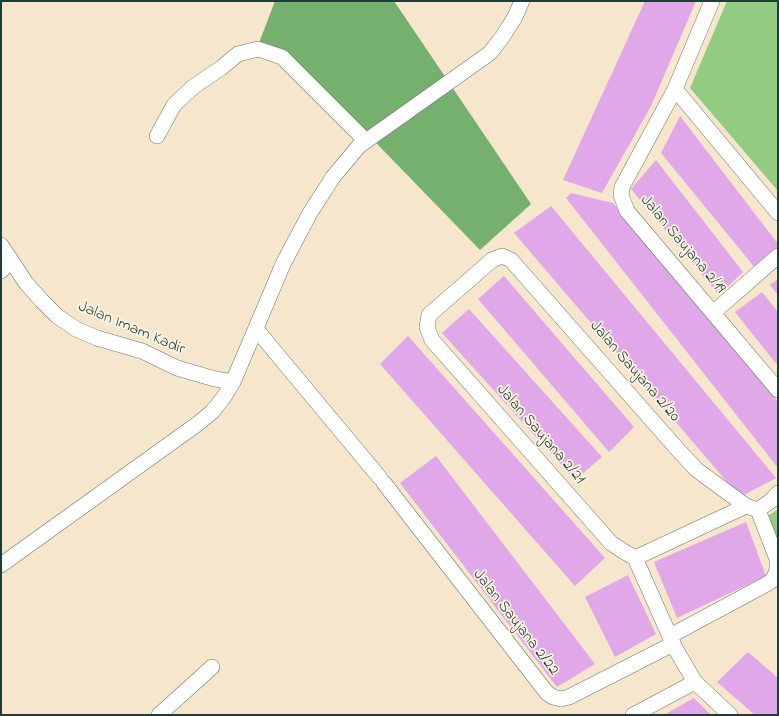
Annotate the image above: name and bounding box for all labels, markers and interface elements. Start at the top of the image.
street label: Jalan Saujana 2/19 [635,192,729,298]
street label: Jalan Imam Kadir [75,298,187,360]
street label: Jalan Saujana 2/20 [585,317,683,427]
street label: Jalan Saujana 2/21 [491,381,589,489]
street label: Jalan Saujana 2/22 [468,566,562,680]

